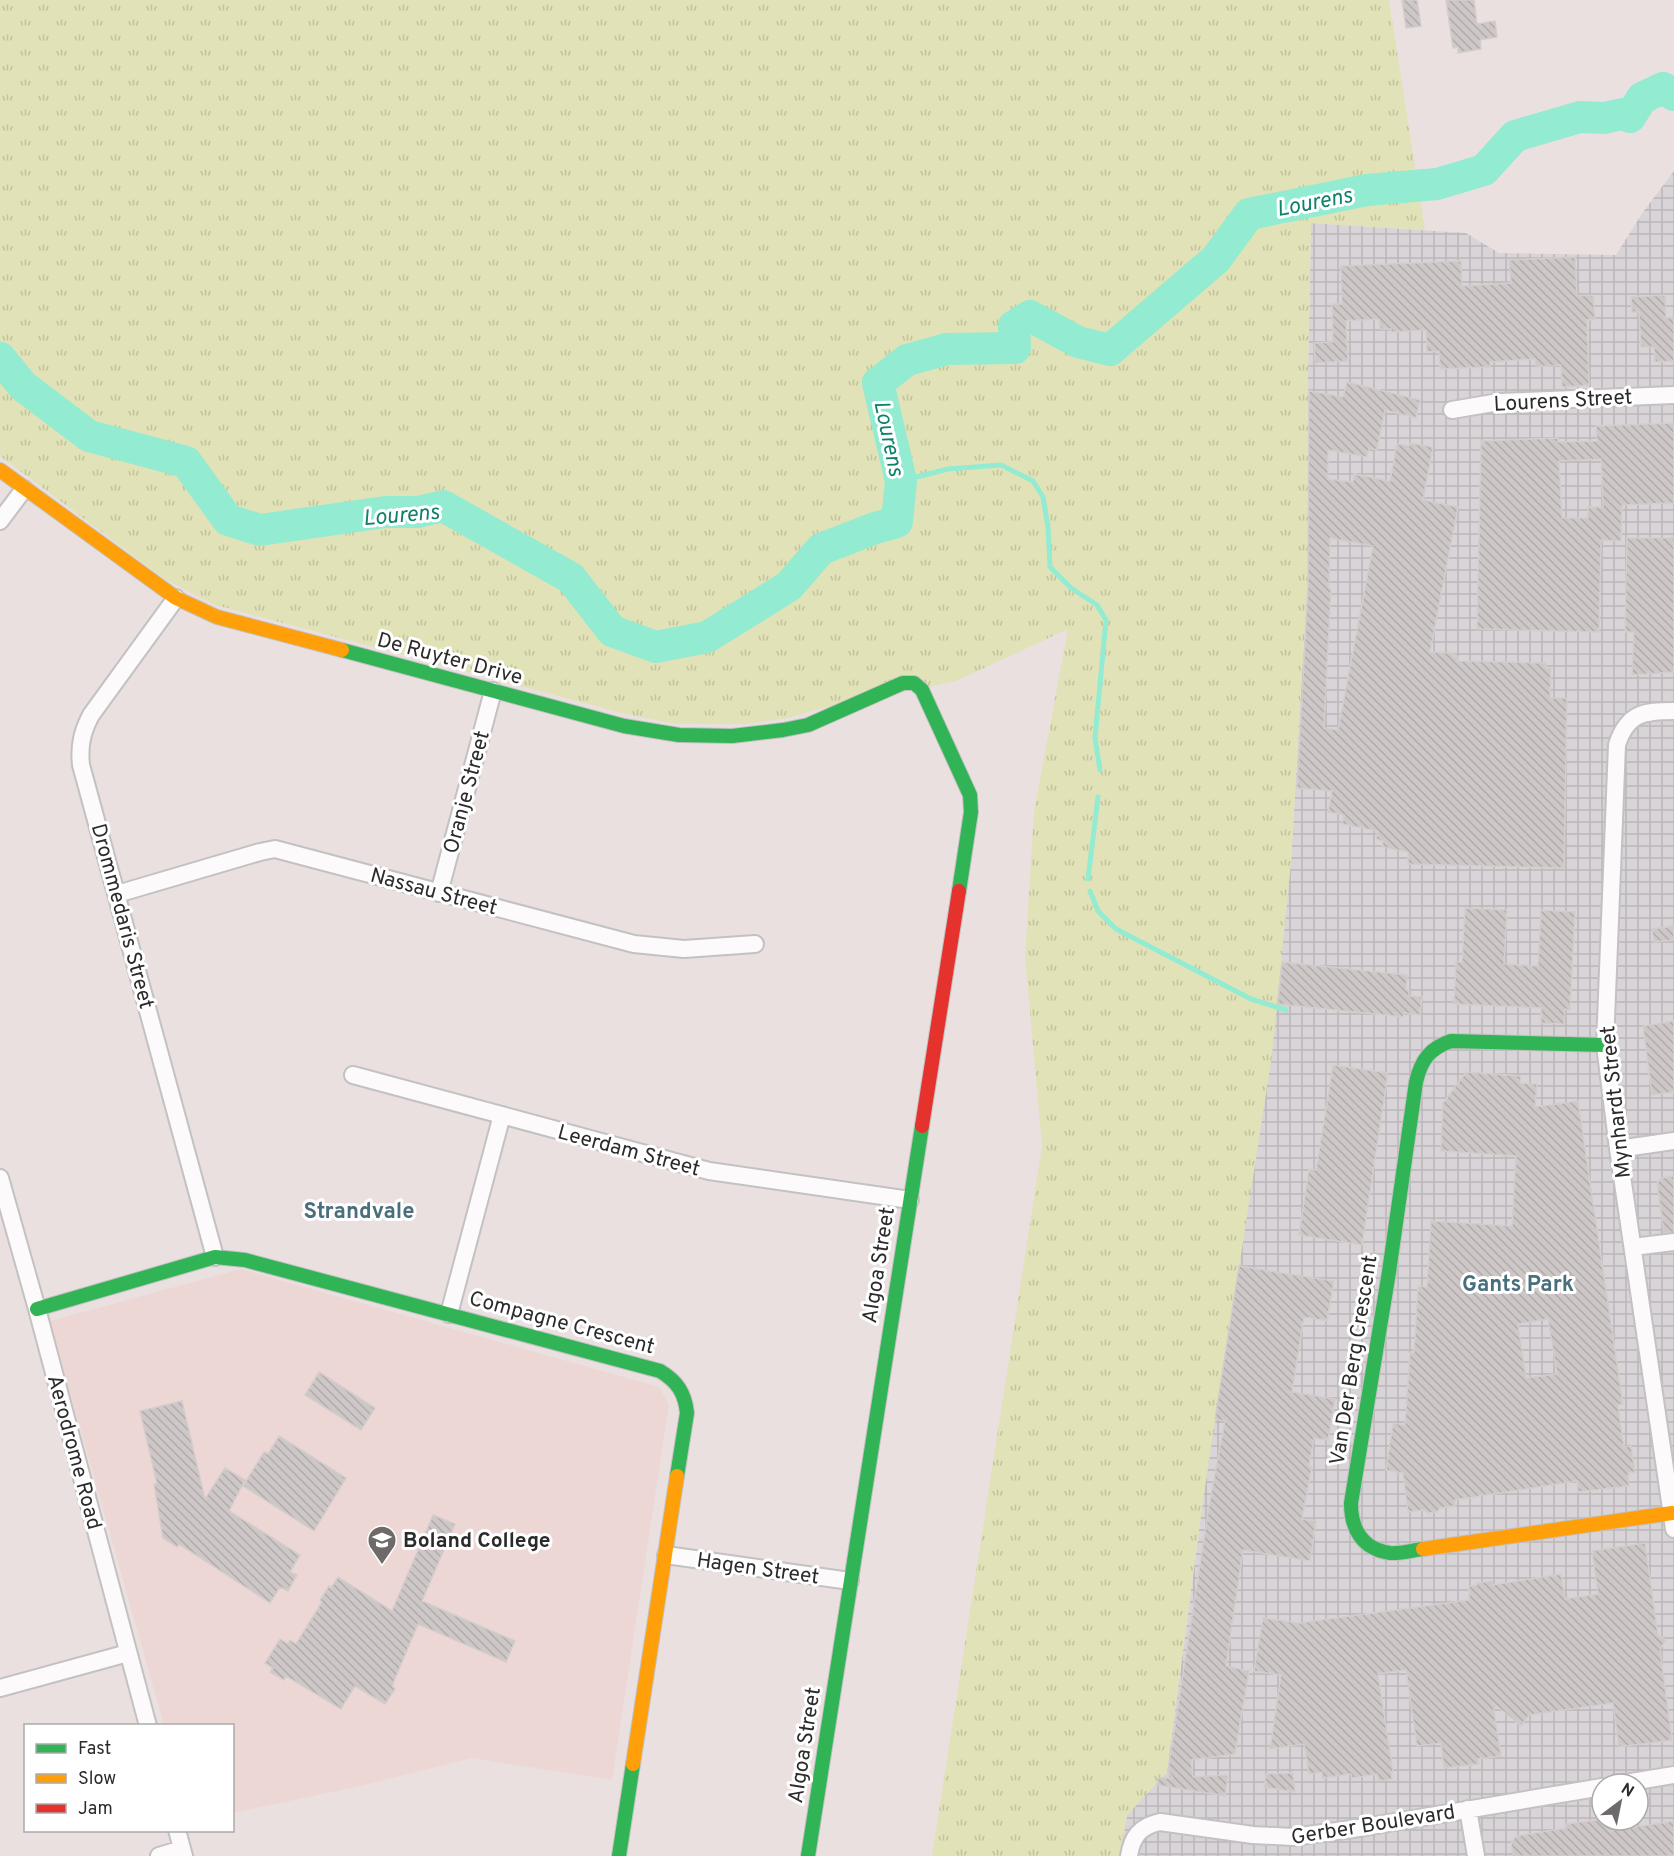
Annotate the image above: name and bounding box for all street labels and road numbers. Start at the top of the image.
street label: Lourens Street [1493,384,1633,419]
street label: De Ruyter Drive [374,627,525,692]
street label: Oranje Street [438,728,497,857]
street label: Drommedaris Street [84,821,159,1012]
street label: Nassau Street [367,863,500,922]
street label: Mynhardt Street [1595,1024,1638,1180]
street label: Leerdam Street [554,1119,703,1183]
street label: Algoa Street [857,1205,902,1325]
street label: Van Der Berg Crescent [1325,1253,1384,1467]
street label: Compagne Crescent [466,1286,657,1361]
street label: Aerodrome Road [40,1372,107,1533]
street label: Hagen Street [695,1548,821,1591]
street label: Algoa Street [783,1685,828,1805]
street label: Gerber Boulevard [1289,1799,1457,1852]

